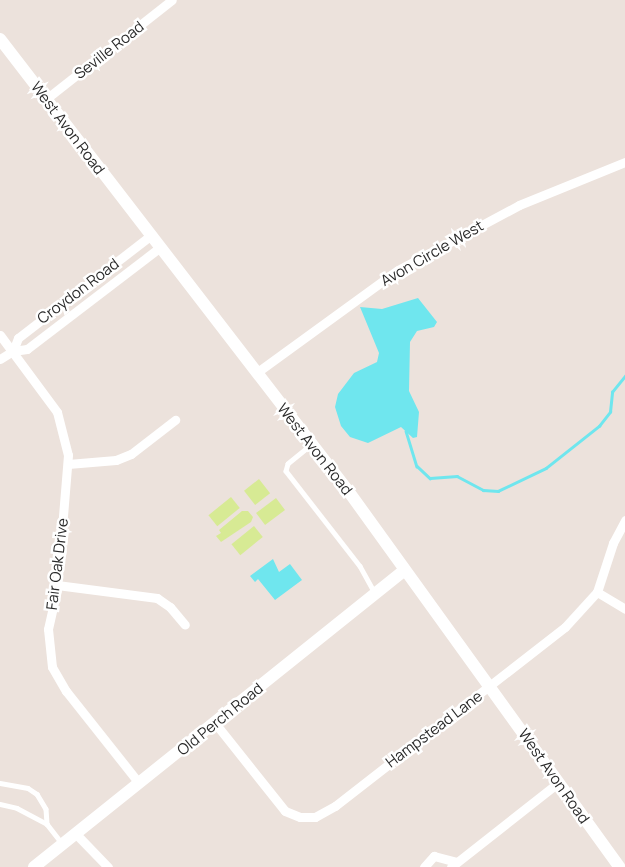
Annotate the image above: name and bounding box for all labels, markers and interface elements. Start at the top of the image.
street label: Seville Road [71,17,147,83]
street label: West Avon Road [27,78,109,178]
street label: Avon Circle West [377,216,487,290]
street label: Croydon Road [34,255,122,327]
street label: West Avon Road [274,400,356,498]
street label: Fair Oak Drive [42,517,72,611]
street label: Old Perch Road [174,679,266,759]
street label: Hampstead Lane [382,687,486,771]
street label: West Avon Road [515,725,593,827]

